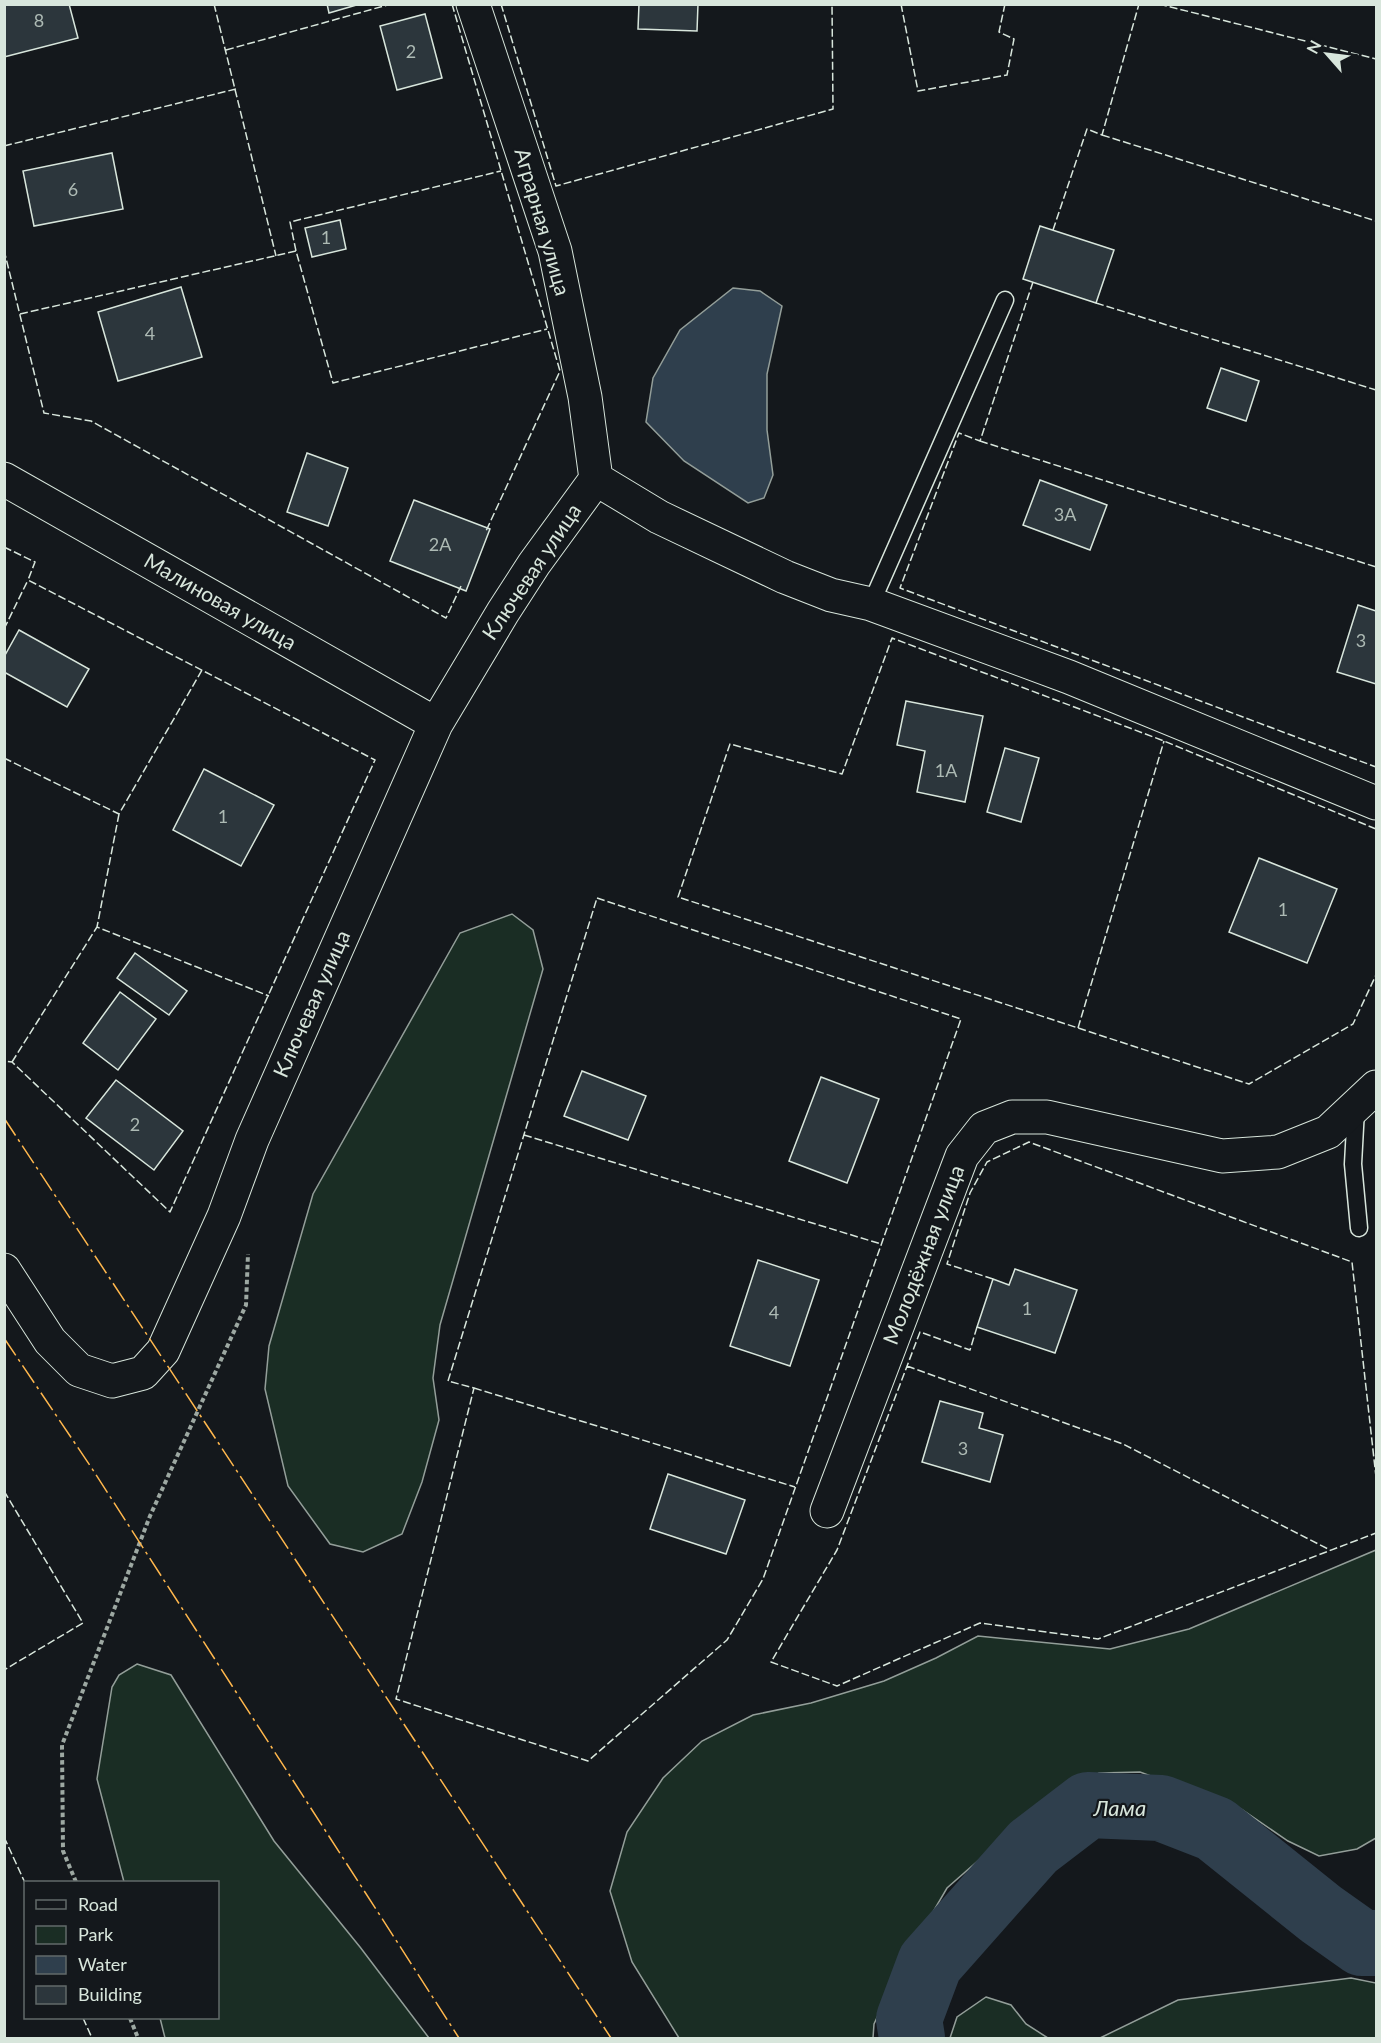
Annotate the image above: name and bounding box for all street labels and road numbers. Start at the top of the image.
street label: Аграрная улица [510,145,576,298]
street label: Ключевая улица [476,498,585,644]
street label: Малиновая улица [140,547,301,654]
street label: Ключевая улица [267,926,354,1081]
street label: Молодёжная улица [877,1161,968,1348]

